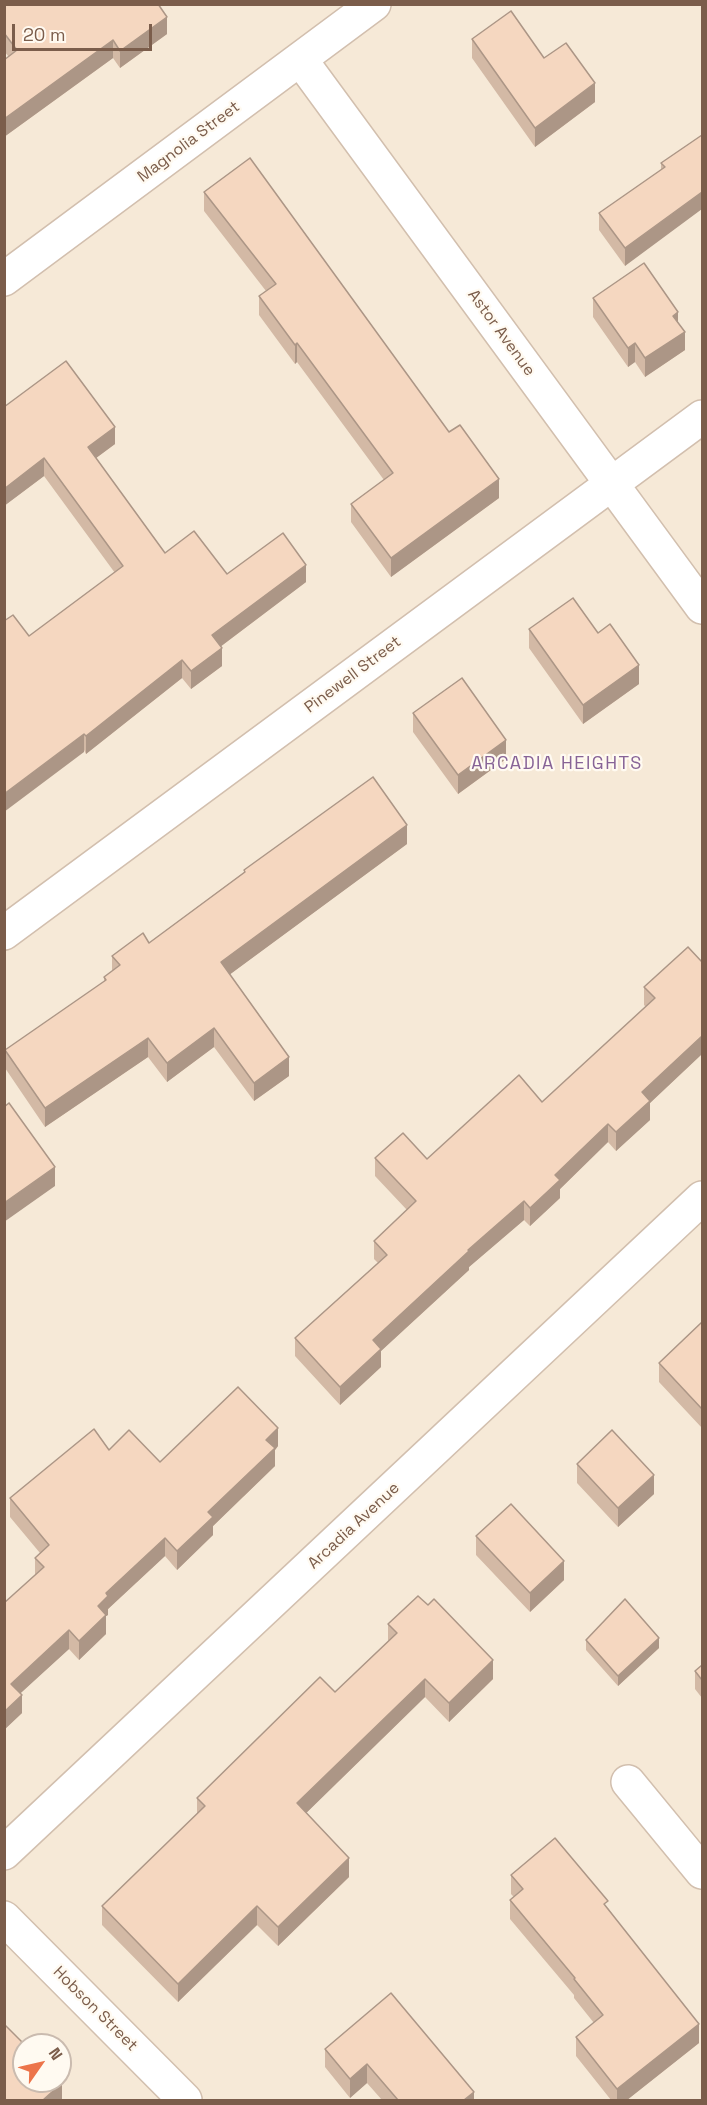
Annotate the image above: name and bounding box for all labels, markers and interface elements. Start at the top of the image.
scale bar [15,12,154,50]
text: 20 m [23,23,66,46]
street label: Magnolia Street [134,97,244,187]
street label: Astor Avenue [463,286,539,380]
street label: Pinewell Street [301,633,405,717]
district label: ARCADIA HEIGHTS [471,753,643,775]
street label: Arcadia Avenue [304,1479,404,1573]
street label: Hobson Street [49,1963,141,2055]
north arrow [12,2033,72,2093]
text: N [44,2043,67,2064]

